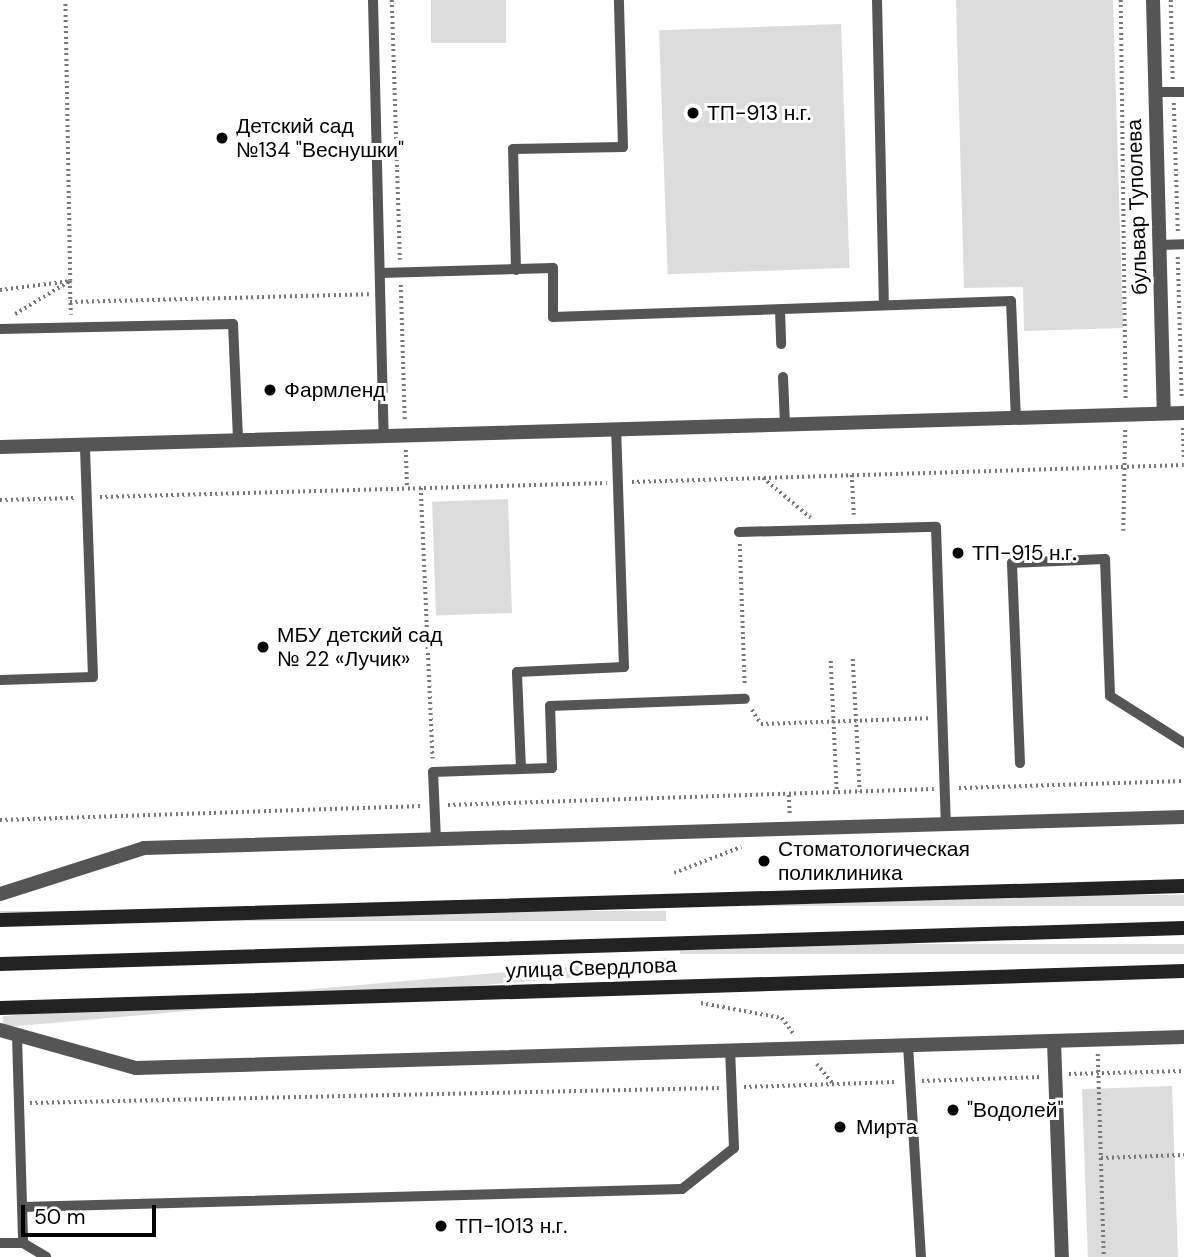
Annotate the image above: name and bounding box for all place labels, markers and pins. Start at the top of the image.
place label: ТП-913 н.г. [707,100,811,126]
marker: ТП-913 н.г. [685,105,701,121]
place label: Детский сад №134 "Веснушки" [236,113,404,163]
marker: Детский сад №134 "Веснушки" [214,130,230,146]
place label: Фармленд [284,377,386,403]
marker: Фармленд [262,382,278,398]
place label: ТП-915 н.г. [972,540,1077,566]
marker: ТП-915 н.г. [950,545,966,561]
place label: МБУ детский сад № 22 «Лучик» [277,622,443,672]
marker: МБУ детский сад № 22 «Лучик» [255,639,271,655]
place label: Стоматологическая поликлиника [778,836,970,886]
marker: Стоматологическая поликлиника [756,853,772,869]
place label: "Водолей" [967,1097,1064,1123]
marker: "Водолей" [945,1102,961,1118]
place label: Мирта [856,1114,918,1140]
marker: Мирта [830,1117,850,1137]
place label: ТП-1013 н.г. [455,1213,567,1239]
marker: ТП-1013 н.г. [433,1218,449,1234]

